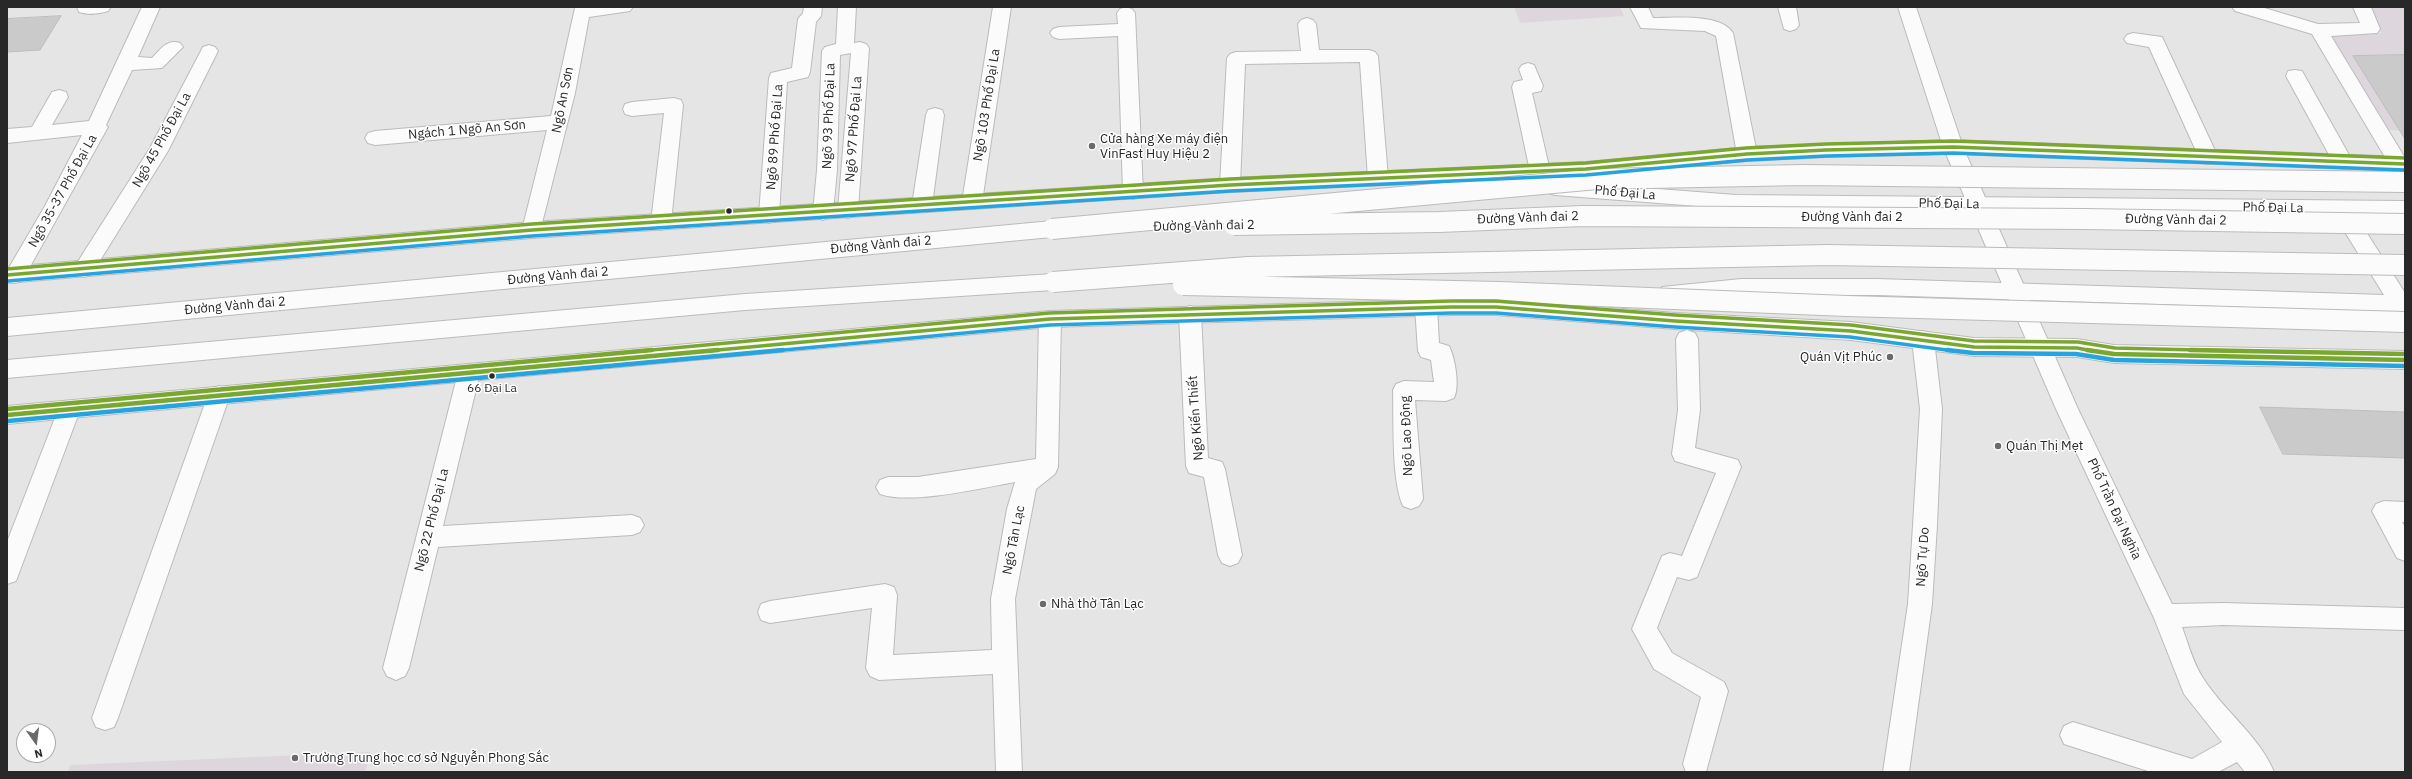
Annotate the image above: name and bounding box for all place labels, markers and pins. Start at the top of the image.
place label: Cửa hàng Xe máy điện VinFast Huy Hiệu 2 [1100,131,1228,162]
marker: Cửa hàng Xe máy điện VinFast Huy Hiệu 2 [1087,141,1097,151]
unlabelled marker [724,206,734,216]
place label: Quán Vịt Phúc [1800,349,1882,365]
marker: Quán Vịt Phúc [1885,352,1895,362]
marker: 66 Đại La [487,371,497,381]
place label: 66 Đại La [467,382,517,396]
place label: Quán Thị Mẹt [2006,438,2083,454]
marker: Quán Thị Mẹt [1993,441,2003,451]
place label: Nhà thờ Tân Lạc [1051,596,1144,612]
marker: Nhà thờ Tân Lạc [1038,599,1048,609]
place label: Trường Trung học cơ sở Nguyễn Phong Sắc [303,750,549,766]
marker: Trường Trung học cơ sở Nguyễn Phong Sắc [290,753,300,763]

